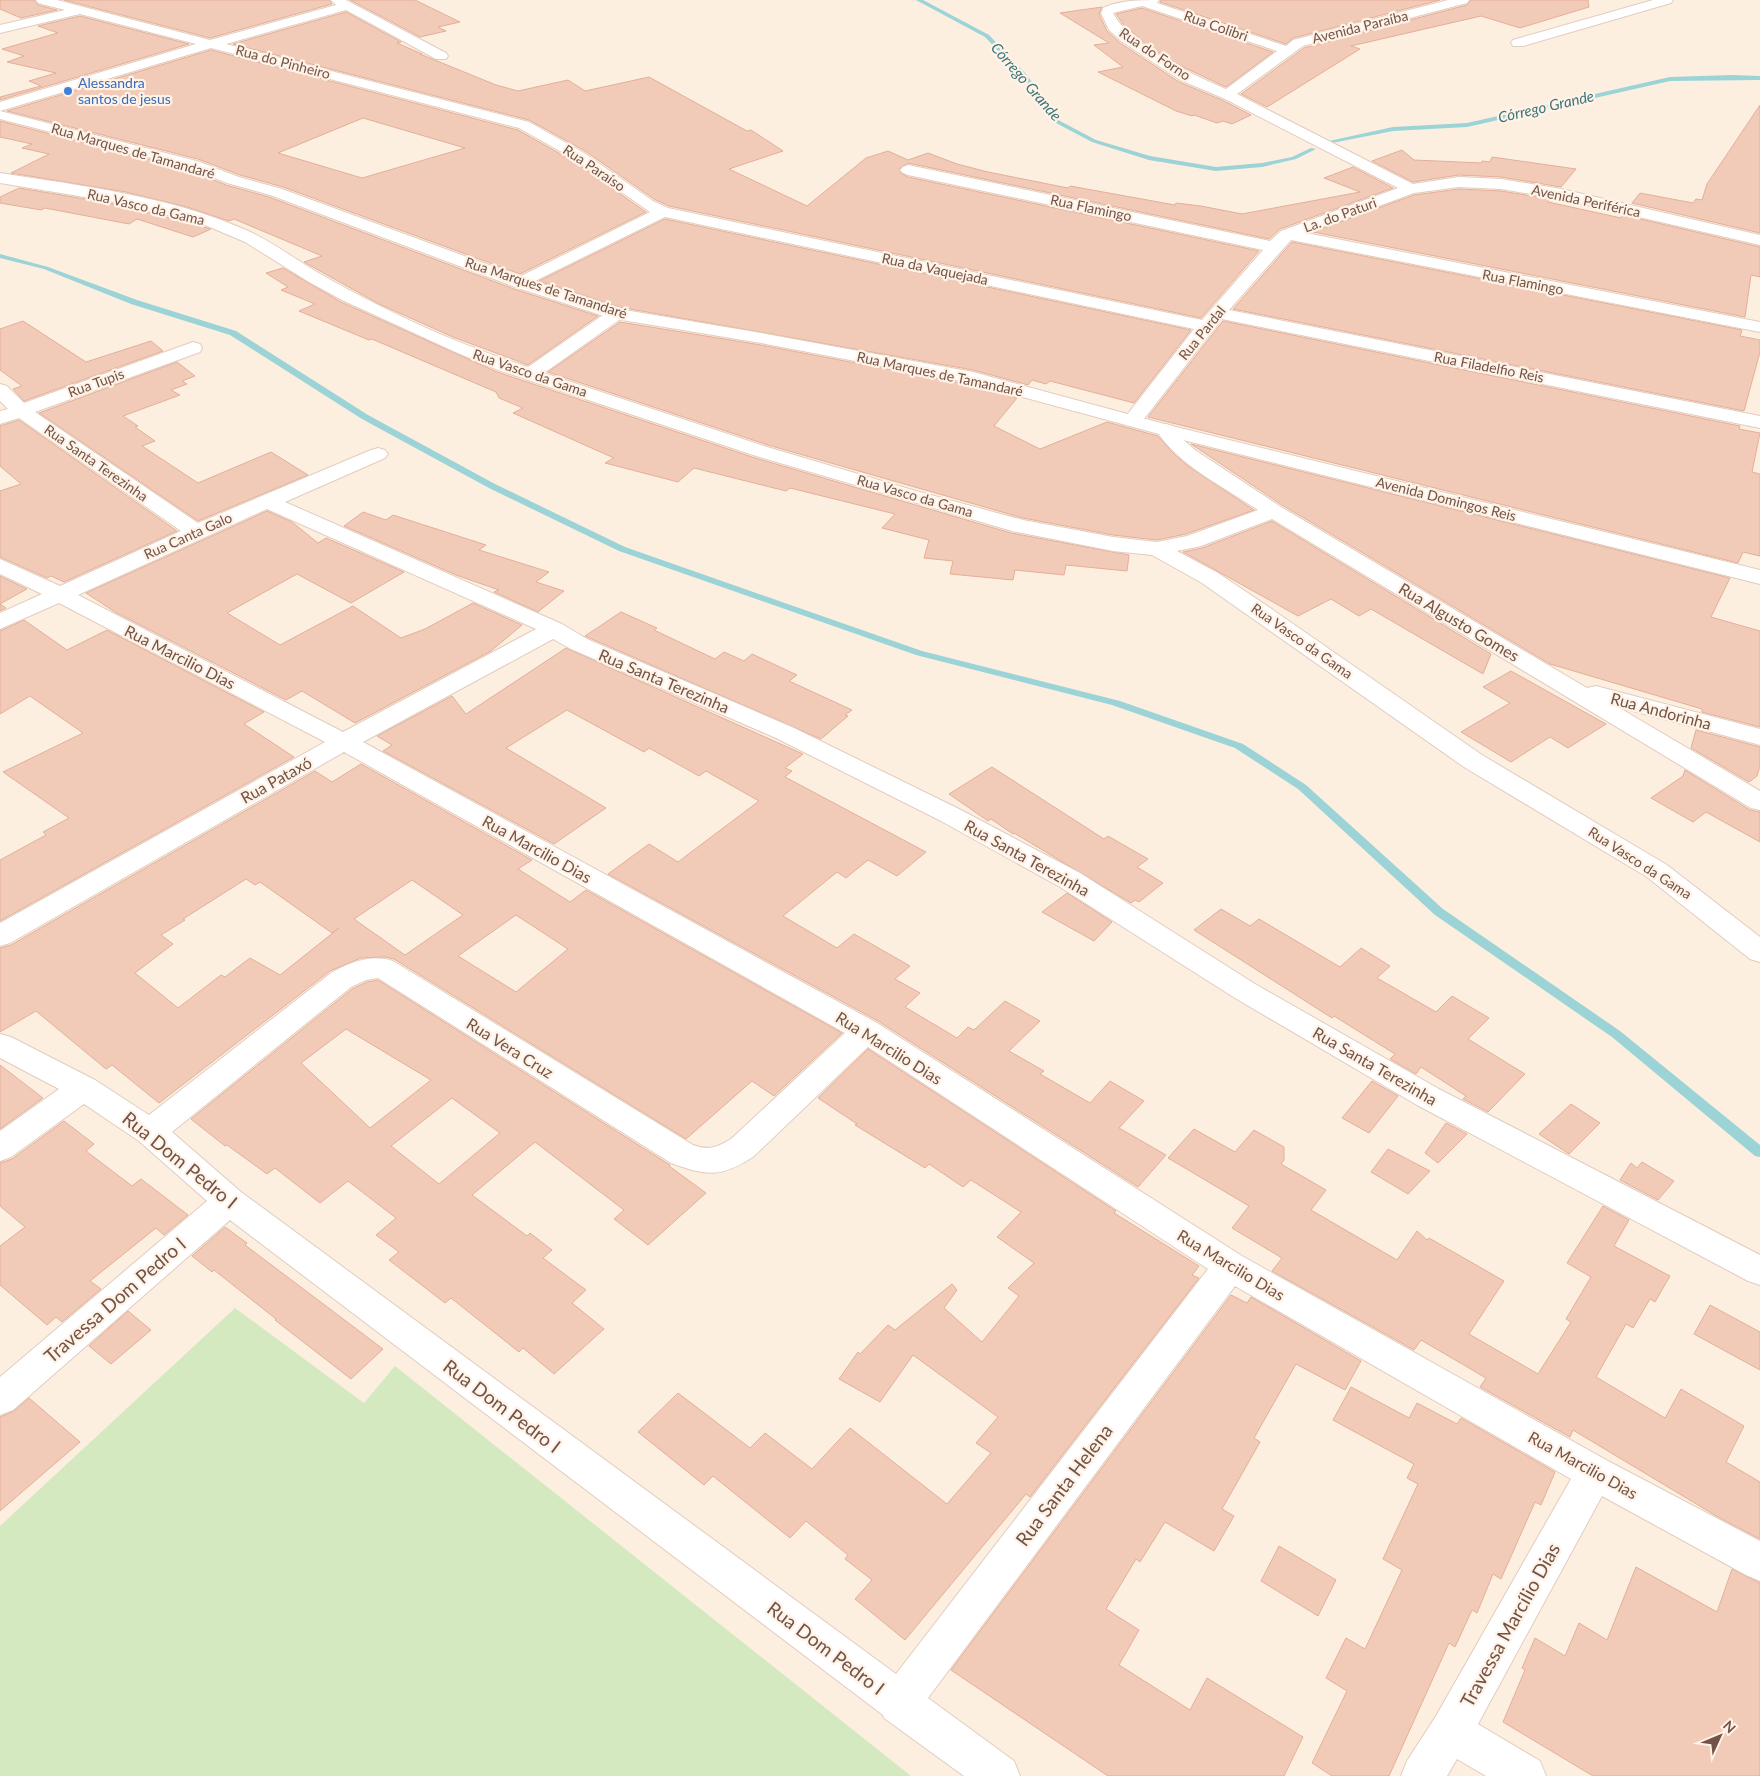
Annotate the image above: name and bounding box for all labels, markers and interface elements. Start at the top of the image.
street label: Avenida Paraíba [1310,6,1410,47]
street label: Rua Colibri [1182,7,1251,44]
street label: Rua do Forno [1116,24,1194,84]
water label: Córrego Grande [988,38,1066,124]
street label: Rua do Pinheiro [234,41,332,82]
place label: Alessandra santos de jesus [78,74,171,107]
marker: Alessandra santos de jesus [62,85,74,97]
water label: Córrego Grande [1496,86,1596,126]
street label: Rua Marques de Tamandaré [49,119,217,182]
street label: Rua Paraíso [560,141,629,195]
street label: Avenida Periférica [1530,181,1642,220]
street label: Rua Vasco da Gama [86,185,206,228]
street label: Rua Flamingo [1049,191,1133,224]
street label: La. do Paturi [1301,193,1379,236]
street label: Rua da Vaquejada [880,249,990,288]
street label: Rua Marques de Tamandaré [463,253,629,322]
street label: Rua Flamingo [1481,265,1565,298]
street label: Rua Pardal [1175,302,1229,363]
street label: Rua Vasco da Gama [471,345,590,400]
street label: Rua Marques de Tamandaré [855,348,1025,399]
street label: Rua Filadelfio Reis [1433,348,1545,385]
street label: Rua Tupis [66,365,126,400]
street label: Rua Santa Terezinha [41,420,151,505]
street label: Rua Vasco da Gama [855,471,975,520]
street label: Avenida Domingos Reis [1374,473,1518,524]
street label: Rua Canta Galo [141,508,235,563]
street label: Rua Algusto Gomes [1396,578,1523,665]
street label: Rua Vasco da Gama [1248,599,1356,682]
street label: Rua Marcilio Dias [122,620,239,693]
street label: Rua Santa Terezinha [596,644,732,717]
street label: Rua Andorinha [1609,688,1714,733]
street label: Rua Pataxó [237,752,315,807]
street label: Rua Marcilio Dias [479,811,595,886]
street label: Rua Santa Terezinha [961,815,1093,900]
street label: Rua Vasco da Gama [1585,823,1695,902]
street label: Rua Marcilio Dias [833,1007,946,1088]
street label: Rua Vera Cruz [463,1013,557,1082]
street label: Rua Santa Terezinha [1310,1022,1441,1109]
street label: Rua Dom Pedro I [118,1106,242,1213]
street label: Rua Marcilio Dias [1174,1225,1288,1304]
street label: Travessa Dom Pedro I [39,1232,190,1367]
street label: Rua Dom Pedro I [439,1354,566,1457]
street label: Rua Santa Helena [1010,1419,1117,1550]
street label: Rua Marcilio Dias [1525,1427,1641,1502]
street label: Travessa Marcílio Dias [1455,1539,1564,1711]
street label: Rua Dom Pedro I [763,1596,890,1699]
north arrow [1695,1711,1745,1761]
text: N [1720,1717,1740,1736]

